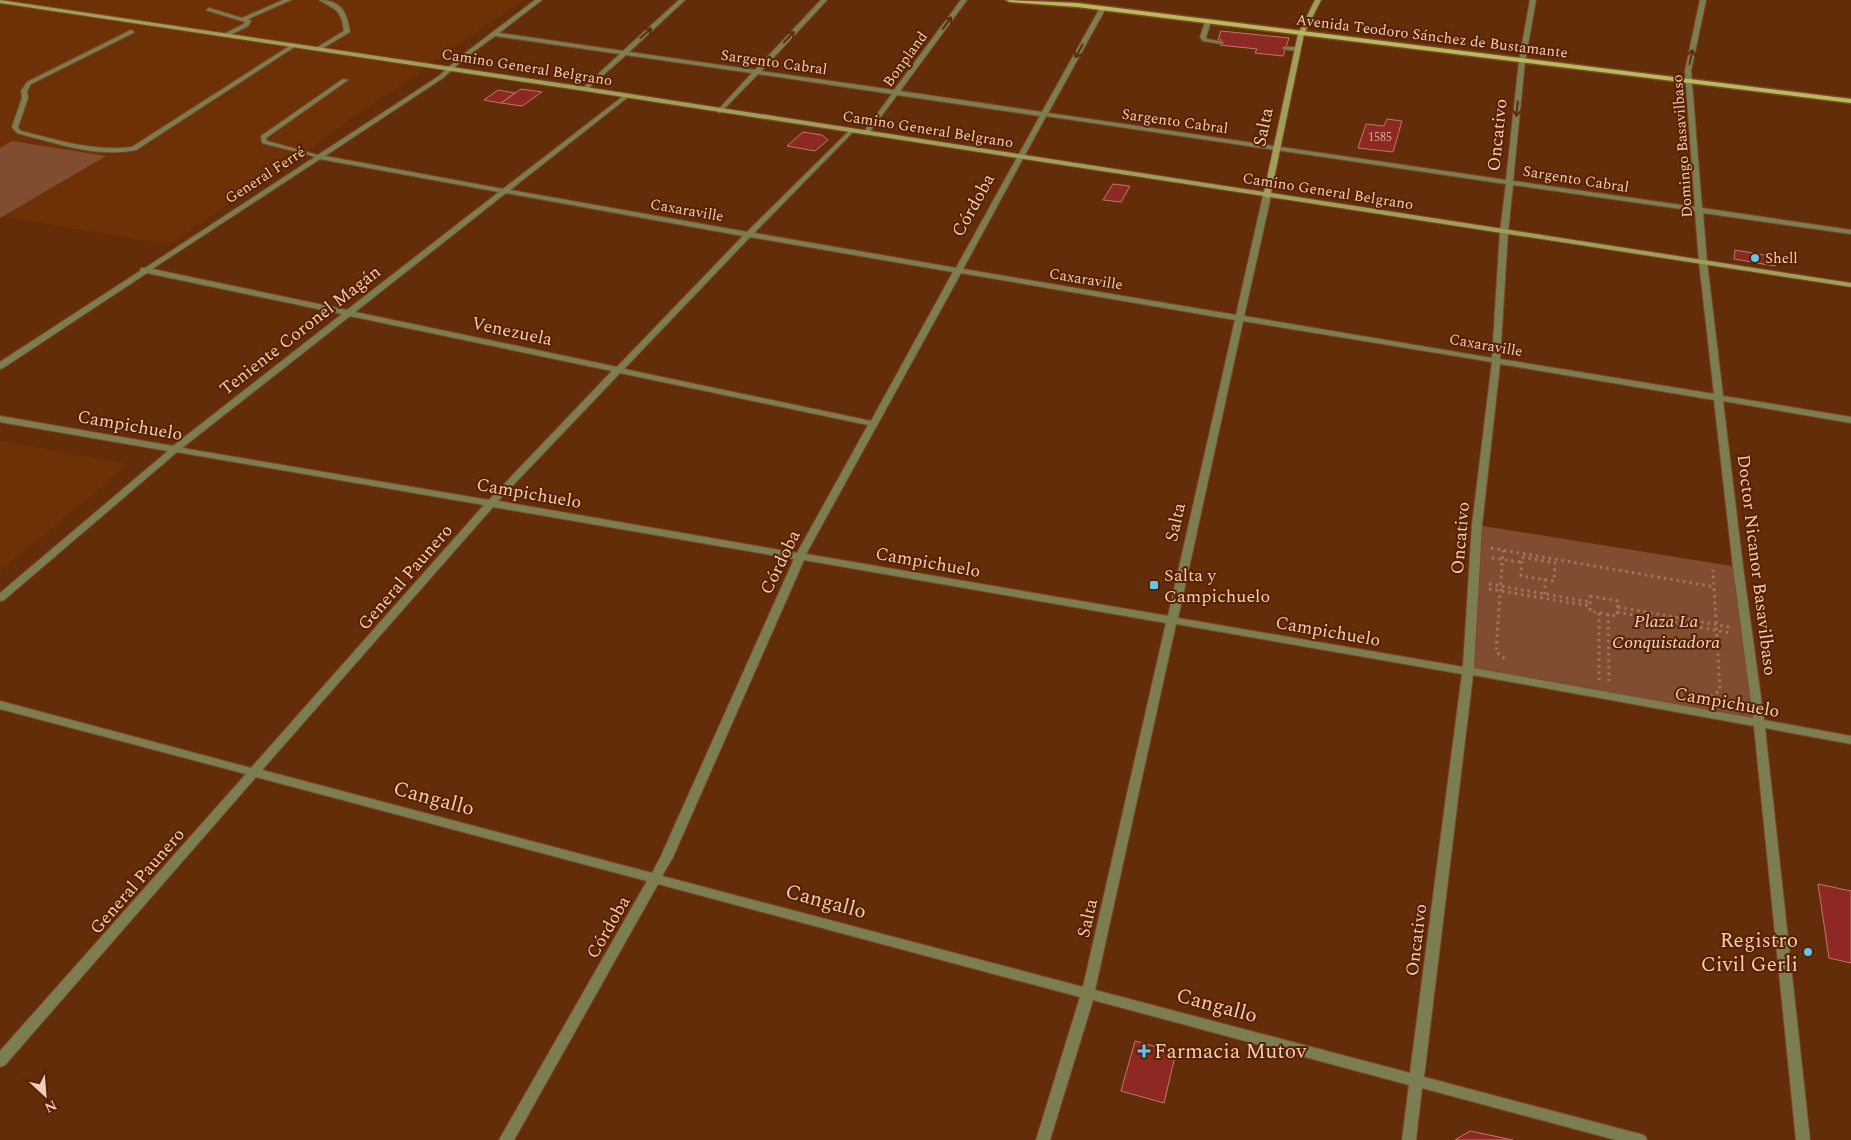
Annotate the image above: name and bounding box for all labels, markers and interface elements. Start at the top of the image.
street label: Avenida Teodoro Sánchez de Bustamante [1295,8,1569,65]
one-way arrow [942,16,952,30]
one-way arrow [640,27,653,38]
street label: Bonpland [877,27,934,92]
one-way arrow [783,31,795,44]
street label: Camino General Belgrano [440,43,614,92]
one-way arrow [1073,43,1083,57]
street label: Sargento Cabral [719,44,829,81]
one-way arrow [1687,49,1697,65]
street label: Domingo Basavilbaso [1666,74,1699,218]
street label: Oncativo [1480,97,1515,173]
one-way arrow [1513,101,1522,117]
street label: Sargento Cabral [1120,103,1230,140]
street label: Camino General Belgrano [841,105,1015,154]
street label: Salta [1246,105,1281,149]
house number: 1585 [1368,128,1392,147]
street label: General Ferré [221,141,310,210]
street label: Sargento Cabral [1521,160,1631,199]
street label: Camino General Belgrano [1241,167,1415,216]
street label: Córdoba [945,169,1002,242]
street label: Caxaraville [648,193,726,228]
place label: Shell [1765,247,1798,270]
marker: Shell [1749,252,1761,264]
street label: Teniente Coronel Magán [214,259,387,402]
street label: Caxaraville [1047,262,1124,297]
street label: Venezuela [469,310,555,353]
street label: Caxaraville [1447,328,1525,363]
street label: Campichuelo [75,403,185,448]
street label: Doctor Nicanor Basavilbaso [1730,453,1783,677]
street label: Campichuelo [474,471,584,516]
street label: Salta [1158,500,1193,544]
street label: Oncativo [1444,501,1477,575]
street label: General Paunero [351,518,459,637]
street label: Córdoba [753,525,808,599]
street label: Campichuelo [873,540,983,585]
place label: Salta y Campichuelo [1164,562,1270,610]
marker: Salta y Campichuelo [1148,579,1160,591]
park label: Plaza La Conquistadora [1612,608,1720,656]
street label: Campichuelo [1273,609,1383,654]
street label: Campichuelo [1672,680,1782,725]
street label: Cangallo [390,773,478,825]
street label: General Paunero [83,822,191,941]
street label: Cangallo [782,876,870,928]
street label: Córdoba [580,891,637,964]
street label: Salta [1070,896,1105,940]
street label: Oncativo [1399,902,1434,978]
place label: Registro Civil Gerli [1701,925,1798,981]
marker: Registro Civil Gerli [1802,946,1814,958]
street label: Cangallo [1173,980,1261,1032]
place label: Farmacia Mutov [1154,1036,1307,1068]
marker: Farmacia Mutov [1138,1045,1150,1057]
north arrow [20,1070,70,1120]
text: N [41,1094,60,1118]

